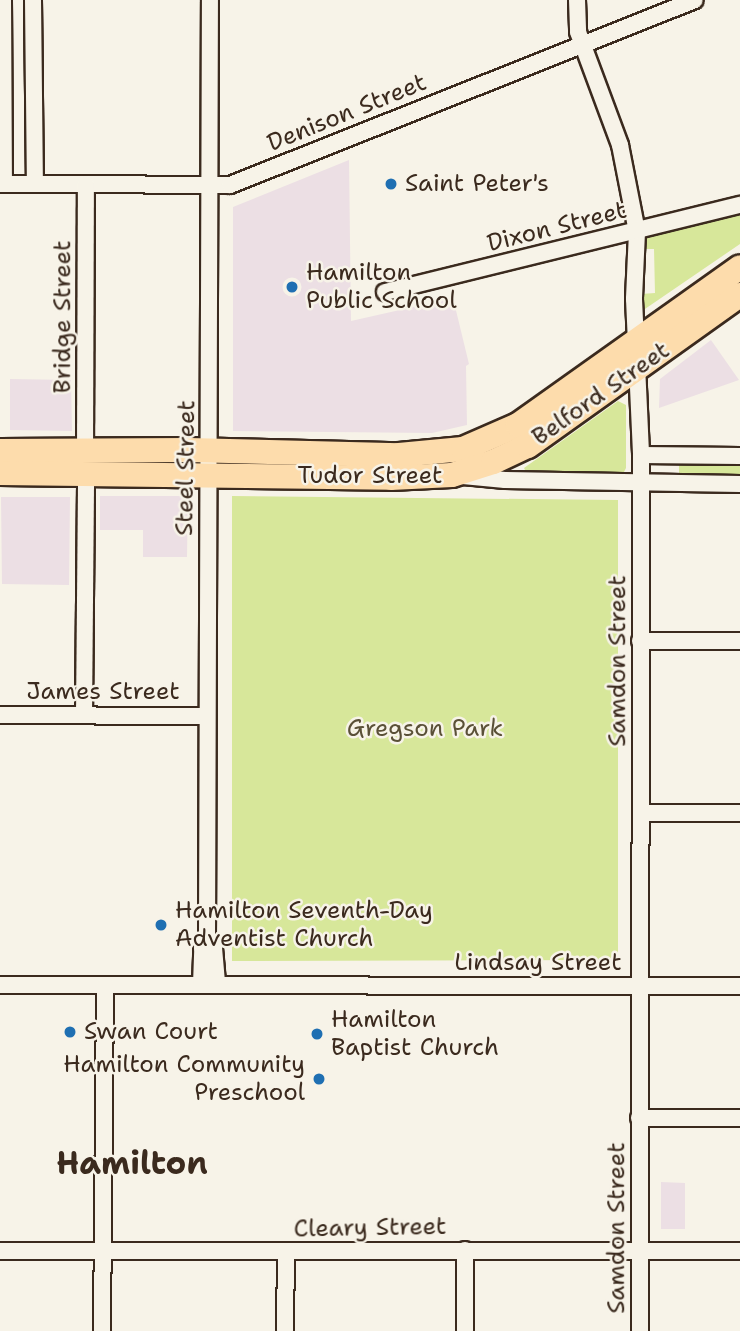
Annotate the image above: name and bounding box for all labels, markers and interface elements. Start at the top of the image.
street label: Denison Street [263,68,431,158]
place label: Saint Peter's [405,170,549,198]
marker: Saint Peter's [383,176,399,192]
street label: Dixon Street [484,196,630,258]
street label: Bridge Street [49,241,77,393]
place label: Hamilton Public School [306,259,457,315]
marker: Hamilton Public School [284,279,300,295]
street label: Belford Street [527,336,675,452]
street label: Steel Street [170,400,202,536]
street label: Tudor Street [297,462,443,490]
street label: Samdon Street [604,575,632,747]
street label: James Street [26,678,180,706]
park label: Gregson Park [347,715,503,743]
place label: Hamilton Seventh-Day Adventist Church [175,897,433,953]
marker: Hamilton Seventh-Day Adventist Church [153,917,169,933]
street label: Lindsay Street [454,949,622,977]
place label: Hamilton Baptist Church [331,1006,499,1062]
place label: Swan Court [84,1018,218,1046]
marker: Swan Court [62,1024,78,1040]
marker: Hamilton Baptist Church [309,1026,325,1042]
place label: Hamilton Community Preschool [63,1051,305,1107]
marker: Hamilton Community Preschool [311,1071,327,1087]
street label: Samdon Street [603,1142,631,1314]
district label: Hamilton [56,1144,208,1182]
street label: Cleary Street [293,1212,447,1244]

